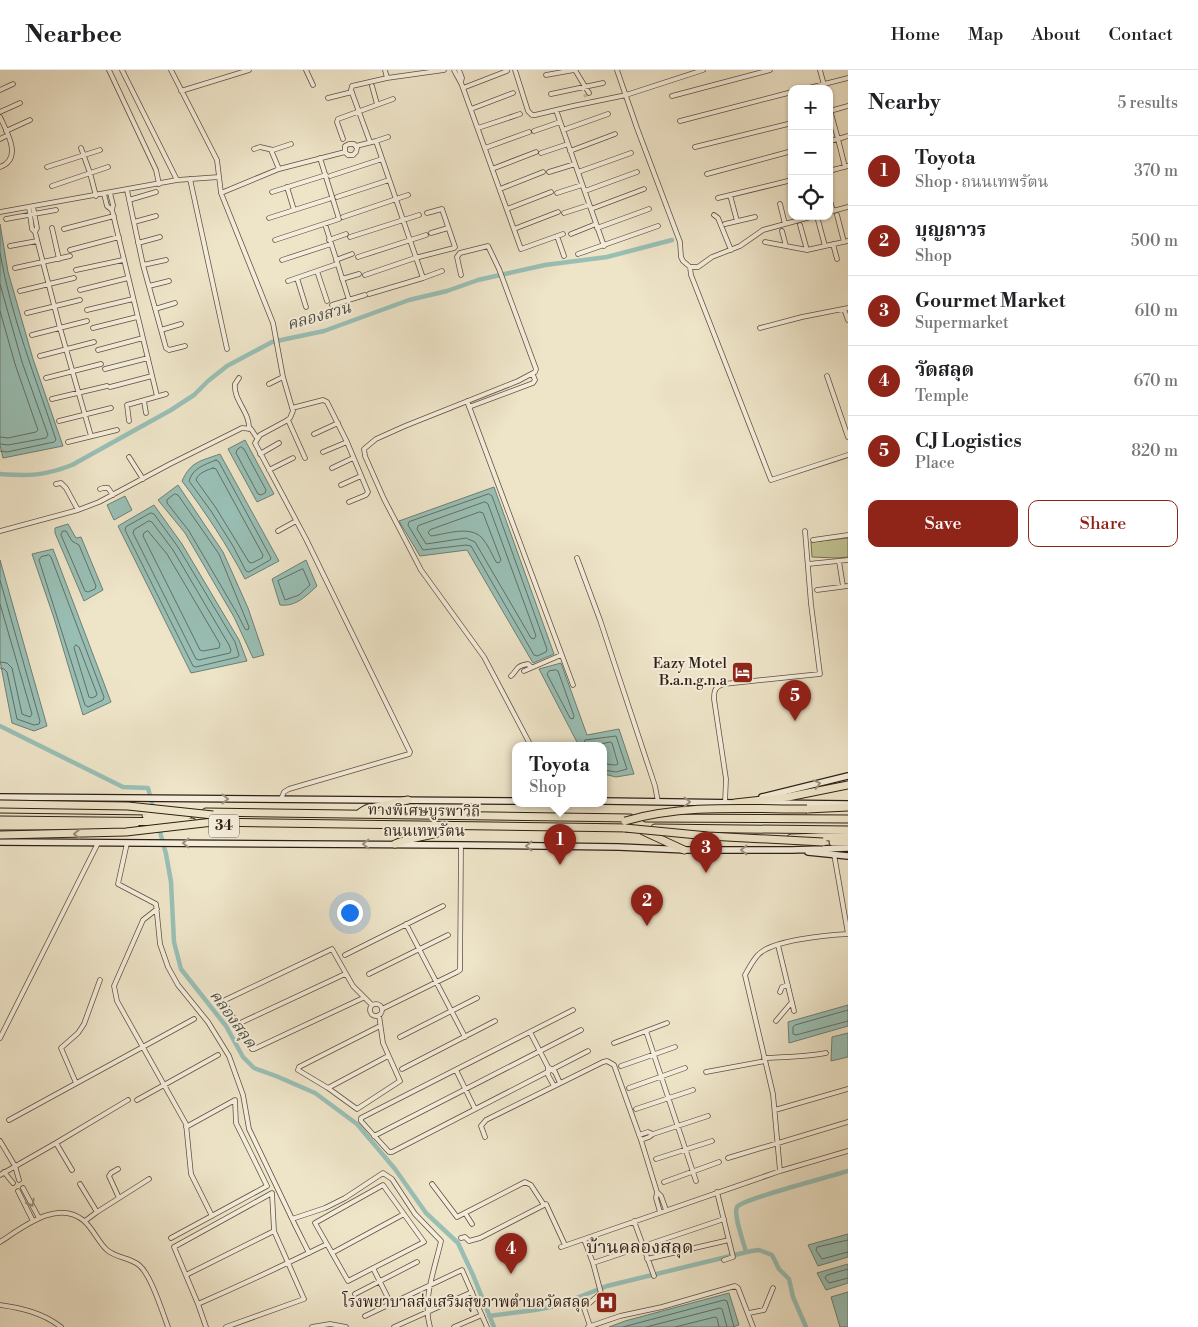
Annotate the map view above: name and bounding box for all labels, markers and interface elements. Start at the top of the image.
text: Nearbee [25,20,122,50]
text: Home [891,23,940,46]
text: Map [968,23,1004,46]
text: About [1032,23,1081,46]
text: Contact [1109,23,1173,46]
map controls [788,85,833,220]
button: + [788,85,833,130]
text: Nearby [868,90,941,116]
text: 5 results [1117,93,1178,113]
button: − [788,130,833,175]
text: Toyota [915,146,975,170]
text: 1 [880,161,888,181]
text: 370 m [1134,161,1178,181]
text: Shop · ถนนเทพรัตน [915,172,1048,192]
button: locate [788,175,833,220]
text: บุญถาวร [915,218,986,242]
text: 2 [879,231,889,251]
text: 500 m [1131,231,1178,251]
text: Shop [915,246,952,266]
text: Gourmet Market [915,289,1066,313]
water label: คลองสวน [285,297,354,335]
text: 3 [879,301,889,321]
text: 610 m [1134,301,1178,321]
text: Supermarket [915,313,1009,333]
text: วัดสลุด [915,358,974,382]
text: 4 [879,371,889,391]
text: 670 m [1134,371,1178,391]
text: Temple [915,386,969,406]
text: CJ Logistics [915,429,1022,453]
text: 5 [879,441,889,461]
text: 820 m [1131,441,1178,461]
text: Place [915,453,955,473]
button: Save [868,500,1018,547]
button: Share [1028,500,1178,547]
place label: Eazy Motel B.a.n.g.n.a [653,654,728,690]
hotel icon: Eazy Motel B.a.n.g.n.a [731,660,755,684]
pin: 5 [779,680,811,721]
popup [512,742,607,807]
text: Toyota [529,753,590,777]
text: Shop [529,777,566,797]
one-way arrow [812,779,820,789]
one-way arrow [222,794,229,804]
one-way arrow [684,797,692,807]
street label: ทางพิเศษบูรพาวิถี [368,801,480,821]
road number: 34 [209,814,239,838]
street label: ถนนเทพรัตน [383,822,465,841]
pin: 1 [544,824,576,865]
one-way arrow [73,829,81,839]
pin: 3 [690,832,722,873]
one-way arrow [182,838,190,848]
one-way arrow [362,839,370,849]
one-way arrow [525,841,532,851]
one-way arrow [739,845,747,855]
pin: 2 [631,885,663,926]
your location [337,900,363,926]
water label: คลองสลุด [205,986,261,1052]
one-way arrow [25,1198,35,1207]
pin: 4 [495,1233,527,1274]
district label: บ้านคลองสลุด [587,1236,694,1259]
hospital icon: โรงพยาบาลส่งเสริมสุขภาพตำบลวัดสลุด [594,1290,618,1314]
place label: โรงพยาบาลส่งเสริมสุขภาพตำบลวัดสลุด [341,1291,590,1313]

